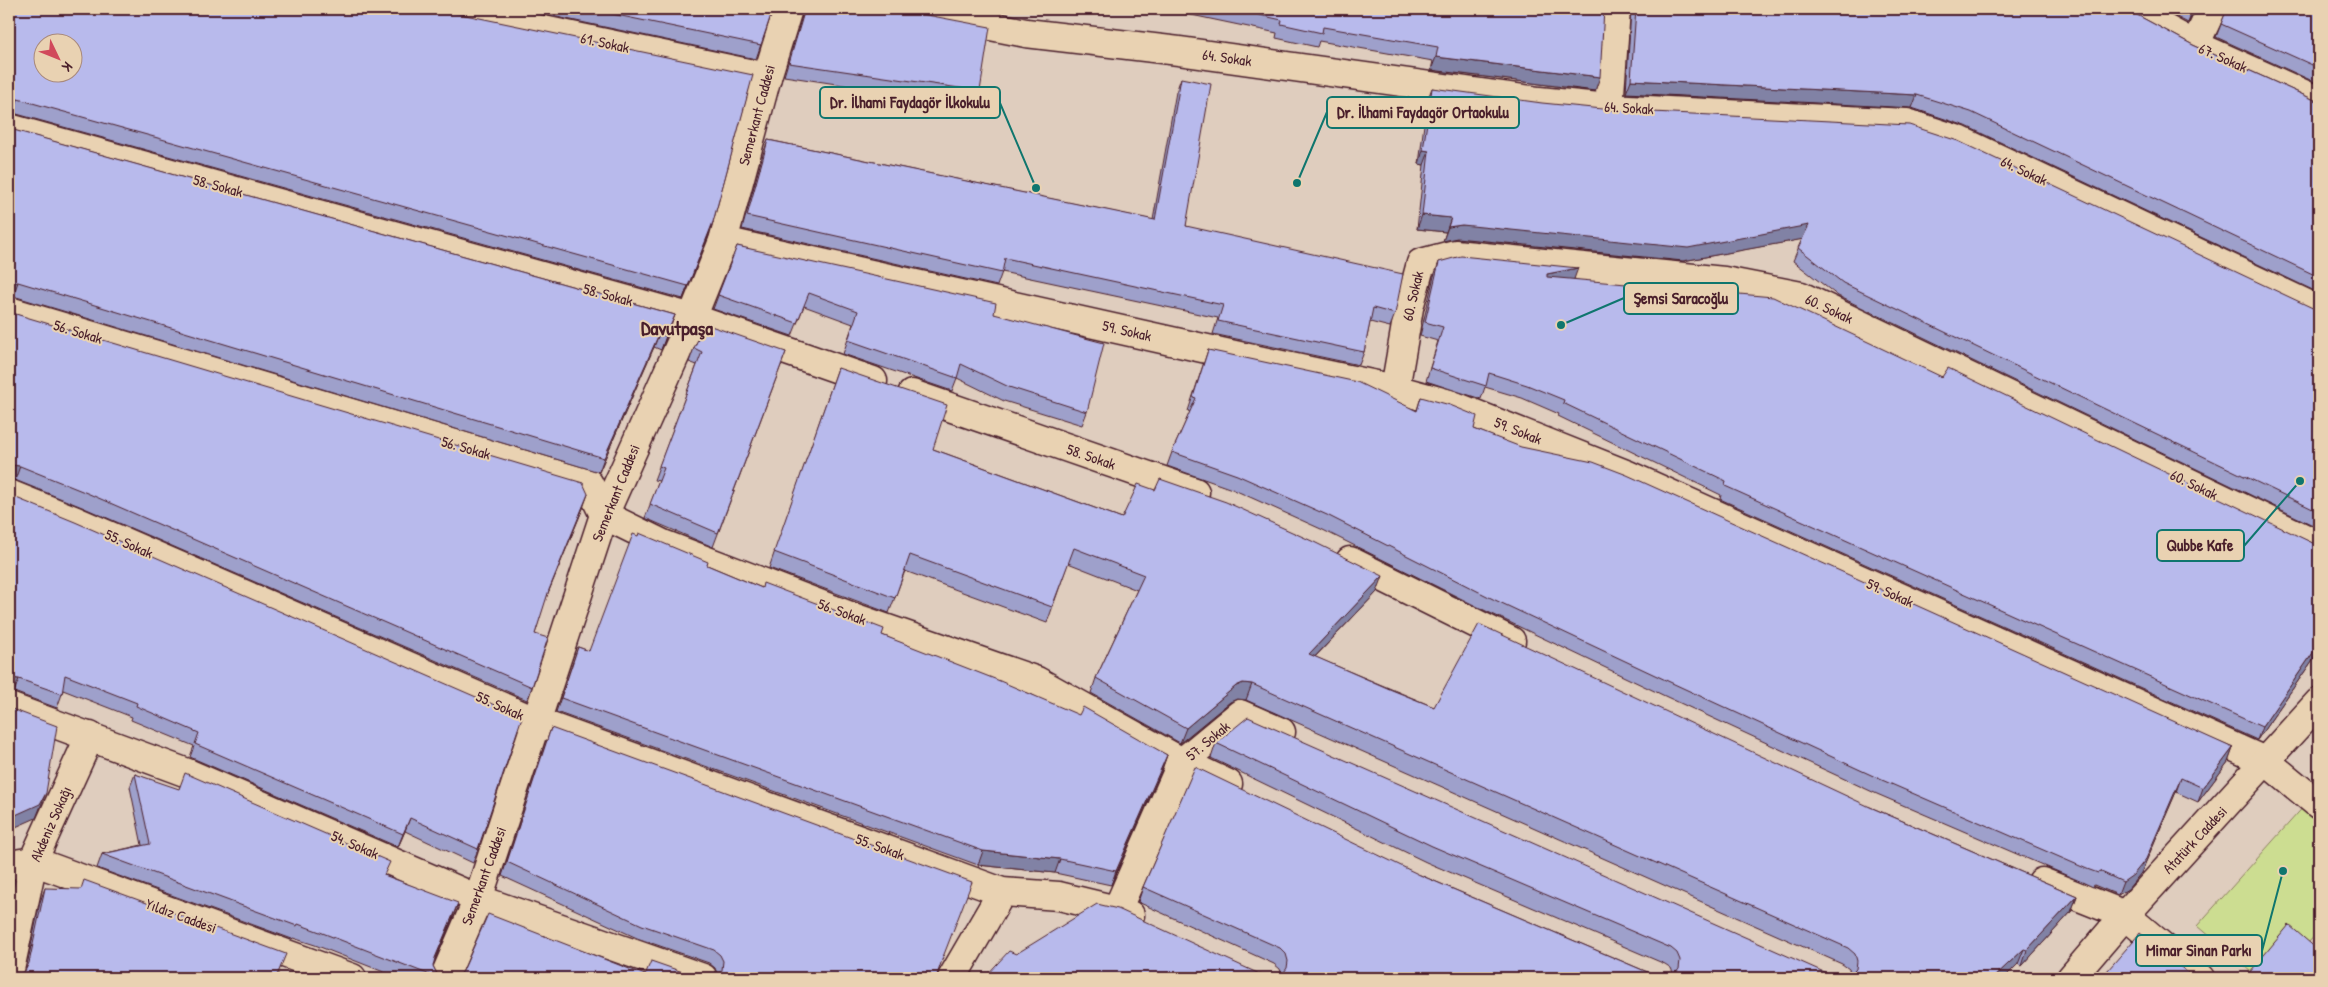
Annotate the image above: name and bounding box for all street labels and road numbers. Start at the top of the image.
street label: 61. Sokak [579,27,631,58]
street label: 67. Sokak [2195,38,2251,78]
street label: 64. Sokak [1201,44,1253,71]
street label: Semerkant Caddesi [733,62,780,167]
street label: 64. Sokak [1604,96,1654,119]
street label: 64. Sokak [1997,151,2051,191]
street label: 58. Sokak [191,169,245,202]
street label: 60. Sokak [1397,269,1428,323]
street label: 58. Sokak [581,278,635,311]
street label: 60. Sokak [1802,288,1857,329]
street label: 56. Sokak [51,314,105,349]
street label: 59. Sokak [1100,315,1154,346]
street label: 59. Sokak [1491,411,1545,450]
street label: 56. Sokak [439,430,493,465]
street label: 58. Sokak [1064,438,1119,475]
street label: Semerkant Caddesi [586,441,645,545]
street label: 60. Sokak [2167,464,2222,505]
street label: 55. Sokak [102,524,157,563]
street label: 59. Sokak [1863,573,1917,612]
street label: 56. Sokak [815,593,869,630]
street label: 55. Sokak [473,686,528,725]
street label: 57. Sokak [1181,716,1234,765]
street label: Akdeniz Sokağı [25,783,76,865]
street label: Atatürk Caddesi [2158,801,2232,878]
street label: Semerkant Caddesi [456,824,511,928]
street label: 54. Sokak [328,825,382,864]
street label: 55. Sokak [853,828,908,865]
street label: Yıldız Caddesi [143,893,220,938]

